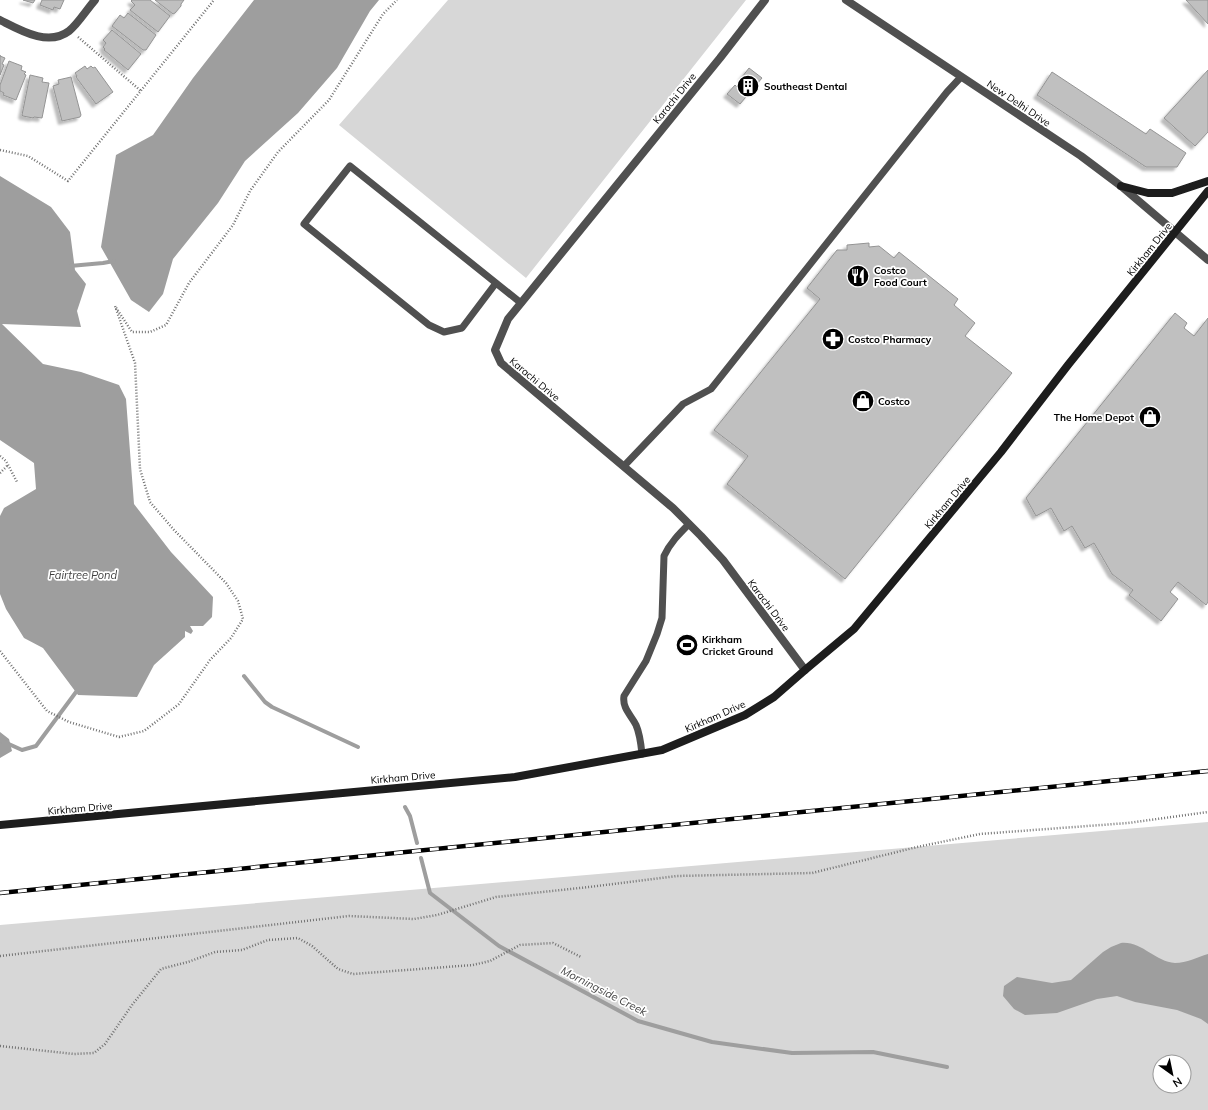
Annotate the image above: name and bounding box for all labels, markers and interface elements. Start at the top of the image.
street label: Karachi Drive [650,70,699,126]
building icon: Southeast Dental [735,73,761,99]
street label: New Delhi Drive [984,77,1053,130]
place label: Southeast Dental [764,80,847,93]
street label: Kirkham Drive [1124,220,1175,279]
restaurant icon: Costco Food Court [845,263,871,289]
place label: Costco Food Court [874,264,927,289]
pharmacy icon: Costco Pharmacy [820,326,846,352]
place label: Costco Pharmacy [848,333,932,346]
street label: Karachi Drive [507,355,563,404]
shop icon: Costco [850,388,876,414]
place label: Costco [878,395,910,408]
shop icon: The Home Depot [1137,404,1163,430]
place label: The Home Depot [1054,411,1134,424]
street label: Kirkham Drive [922,473,973,531]
water label: Fairtree Pond [49,568,118,582]
street label: Karachi Drive [745,577,792,634]
sports icon: Kirkham Cricket Ground [674,632,700,658]
place label: Kirkham Cricket Ground [702,633,773,658]
street label: Kirkham Drive [683,697,748,736]
street label: Kirkham Drive [370,768,436,787]
street label: Kirkham Drive [47,799,113,818]
water label: Morningside Creek [559,963,650,1019]
north arrow [1152,1054,1192,1094]
text: N [1170,1074,1185,1091]

